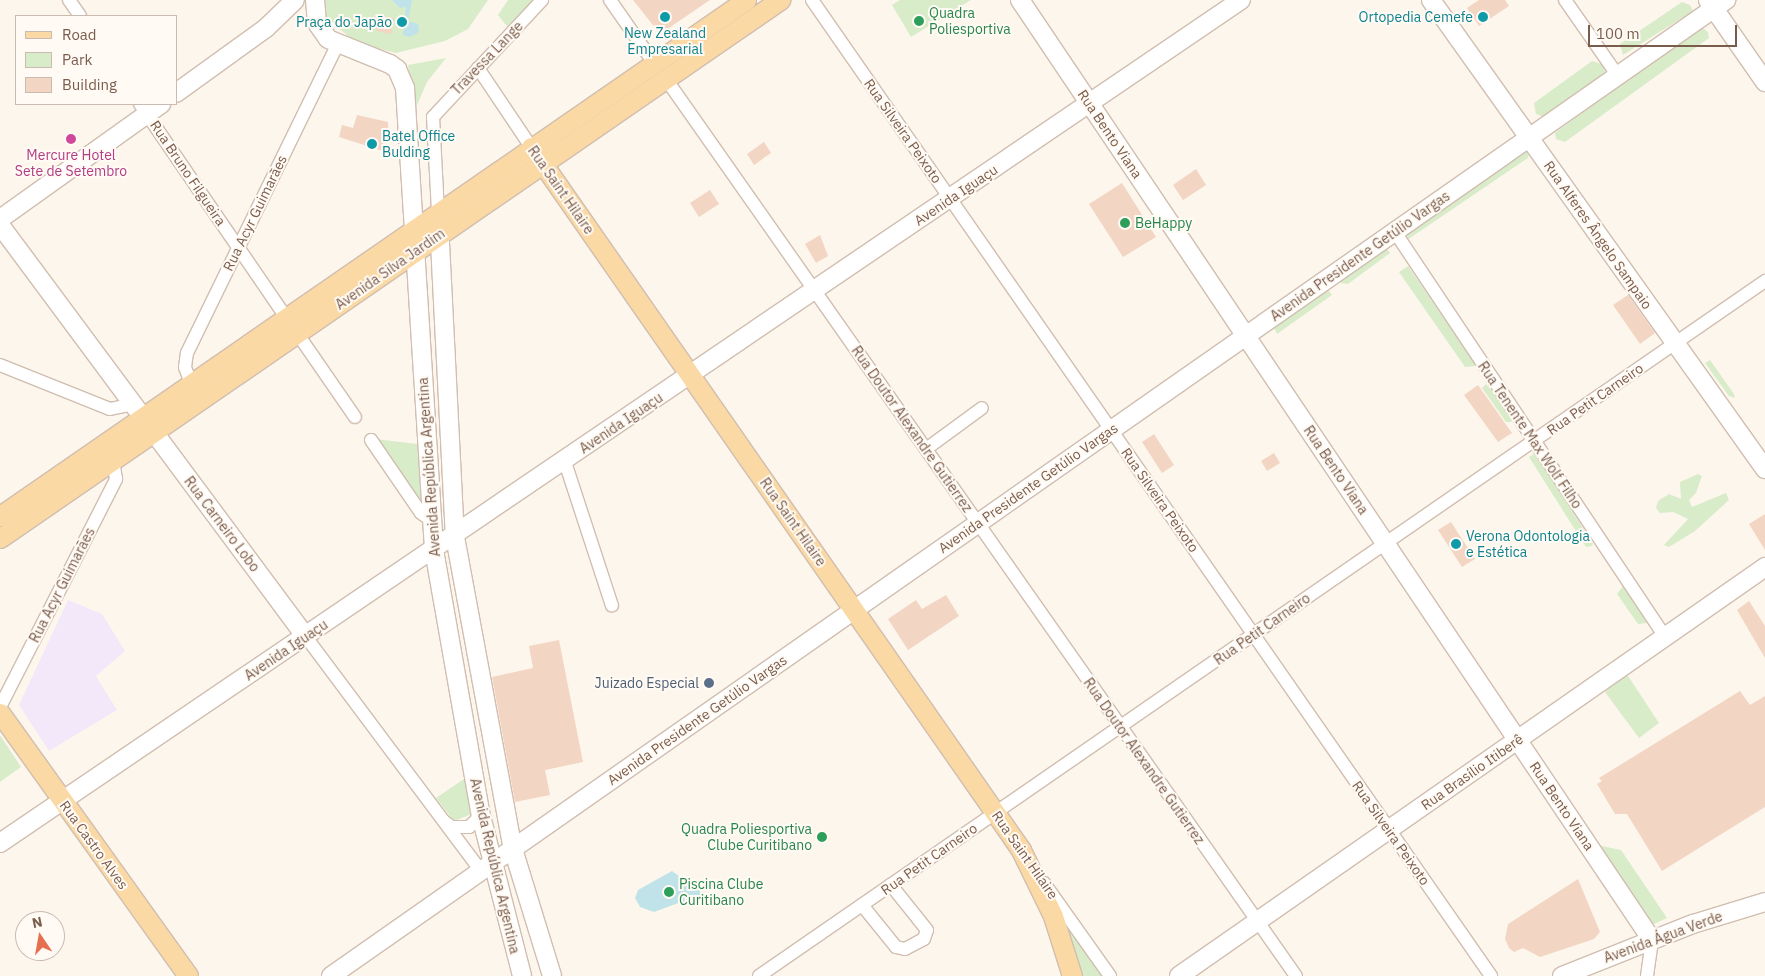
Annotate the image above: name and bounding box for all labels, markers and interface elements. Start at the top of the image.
place label: Quadra Poliesportiva [929,5,1011,38]
place label: Ortopedia Cemefe [1359,9,1473,25]
marker: New Zealand Empresarial [659,11,671,23]
marker: Ortopedia Cemefe [1477,11,1489,23]
place label: Praça do Japão [296,14,392,30]
legend [15,15,178,105]
marker: Quadra Poliesportiva [913,15,925,27]
scale bar [1590,15,1739,47]
marker: Praça do Japão [396,16,408,28]
street label: Travessa Lange [448,18,526,98]
text: 100 m [1596,24,1640,43]
text: Road [62,25,97,44]
place label: New Zealand Empresarial [624,25,706,58]
text: Park [62,50,92,69]
text: Building [62,75,117,94]
street label: Rua Silveira Peixoto [861,76,945,186]
street label: Rua Bento Viana [1074,86,1146,182]
street label: Rua Bruno Filgueira [147,117,229,229]
place label: Batel Office Bulding [382,128,455,160]
marker: Mercure Hotel Sete de Setembro [65,133,77,145]
marker: Batel Office Bulding [366,138,378,150]
street label: Rua Saint Hilaire [524,143,598,237]
place label: Mercure Hotel Sete de Setembro [15,147,127,180]
street label: Rua Acyr Guimarães [220,152,290,274]
street label: Rua Alferes Ângelo Sampaio [1540,158,1656,312]
street label: Avenida Iguaçu [911,161,1001,229]
street label: Avenida Presidente Getúlio Vargas [1267,187,1453,325]
place label: BeHappy [1135,215,1192,231]
marker: BeHappy [1119,217,1131,229]
street label: Avenida Silva Jardim [332,225,448,313]
street label: Rua Doutor Alexandre Gutierrez [848,343,976,515]
street label: Rua Tenente Max Wolf Filho [1474,358,1586,512]
street label: Rua Petit Carneiro [1544,360,1646,438]
street label: Avenida República Argentina [414,377,444,557]
street label: Avenida Iguaçu [576,389,666,457]
street label: Avenida Presidente Getúlio Vargas [935,419,1121,557]
street label: Rua Bento Viana [1300,422,1372,518]
street label: Rua Silveira Peixoto [1118,445,1202,555]
street label: Rua Carneiro Lobo [181,473,263,575]
street label: Rua Saint Hilaire [756,475,830,569]
street label: Rua Acyr Guimarães [26,525,98,645]
place label: Verona Odontologia e Estética [1466,528,1590,560]
marker: Verona Odontologia e Estética [1450,538,1462,550]
street label: Rua Petit Carneiro [1211,590,1313,668]
street label: Avenida Iguaçu [241,616,331,684]
street label: Avenida Presidente Getúlio Vargas [604,651,790,789]
place label: Juizado Especial [595,675,699,691]
street label: Rua Doutor Alexandre Gutierrez [1080,675,1208,847]
marker: Juizado Especial [703,677,715,689]
street label: Rua Brasílio Itiberê [1418,730,1526,814]
street label: Rua Bento Viana [1526,758,1598,854]
street label: Avenida República Argentina [467,776,523,956]
street label: Rua Silveira Peixoto [1349,778,1433,888]
street label: Rua Castro Alves [56,797,132,893]
street label: Rua Saint Hilaire [988,808,1062,902]
street label: Rua Petit Carneiro [878,820,980,898]
place label: Quadra Poliesportiva Clube Curitibano [681,821,812,854]
marker: Quadra Poliesportiva Clube Curitibano [816,831,828,843]
place label: Piscina Clube Curitibano [679,876,763,909]
marker: Piscina Clube Curitibano [663,886,675,898]
street label: Avenida Água Verde [1601,908,1725,966]
north arrow [15,911,65,961]
text: N [30,912,44,932]

